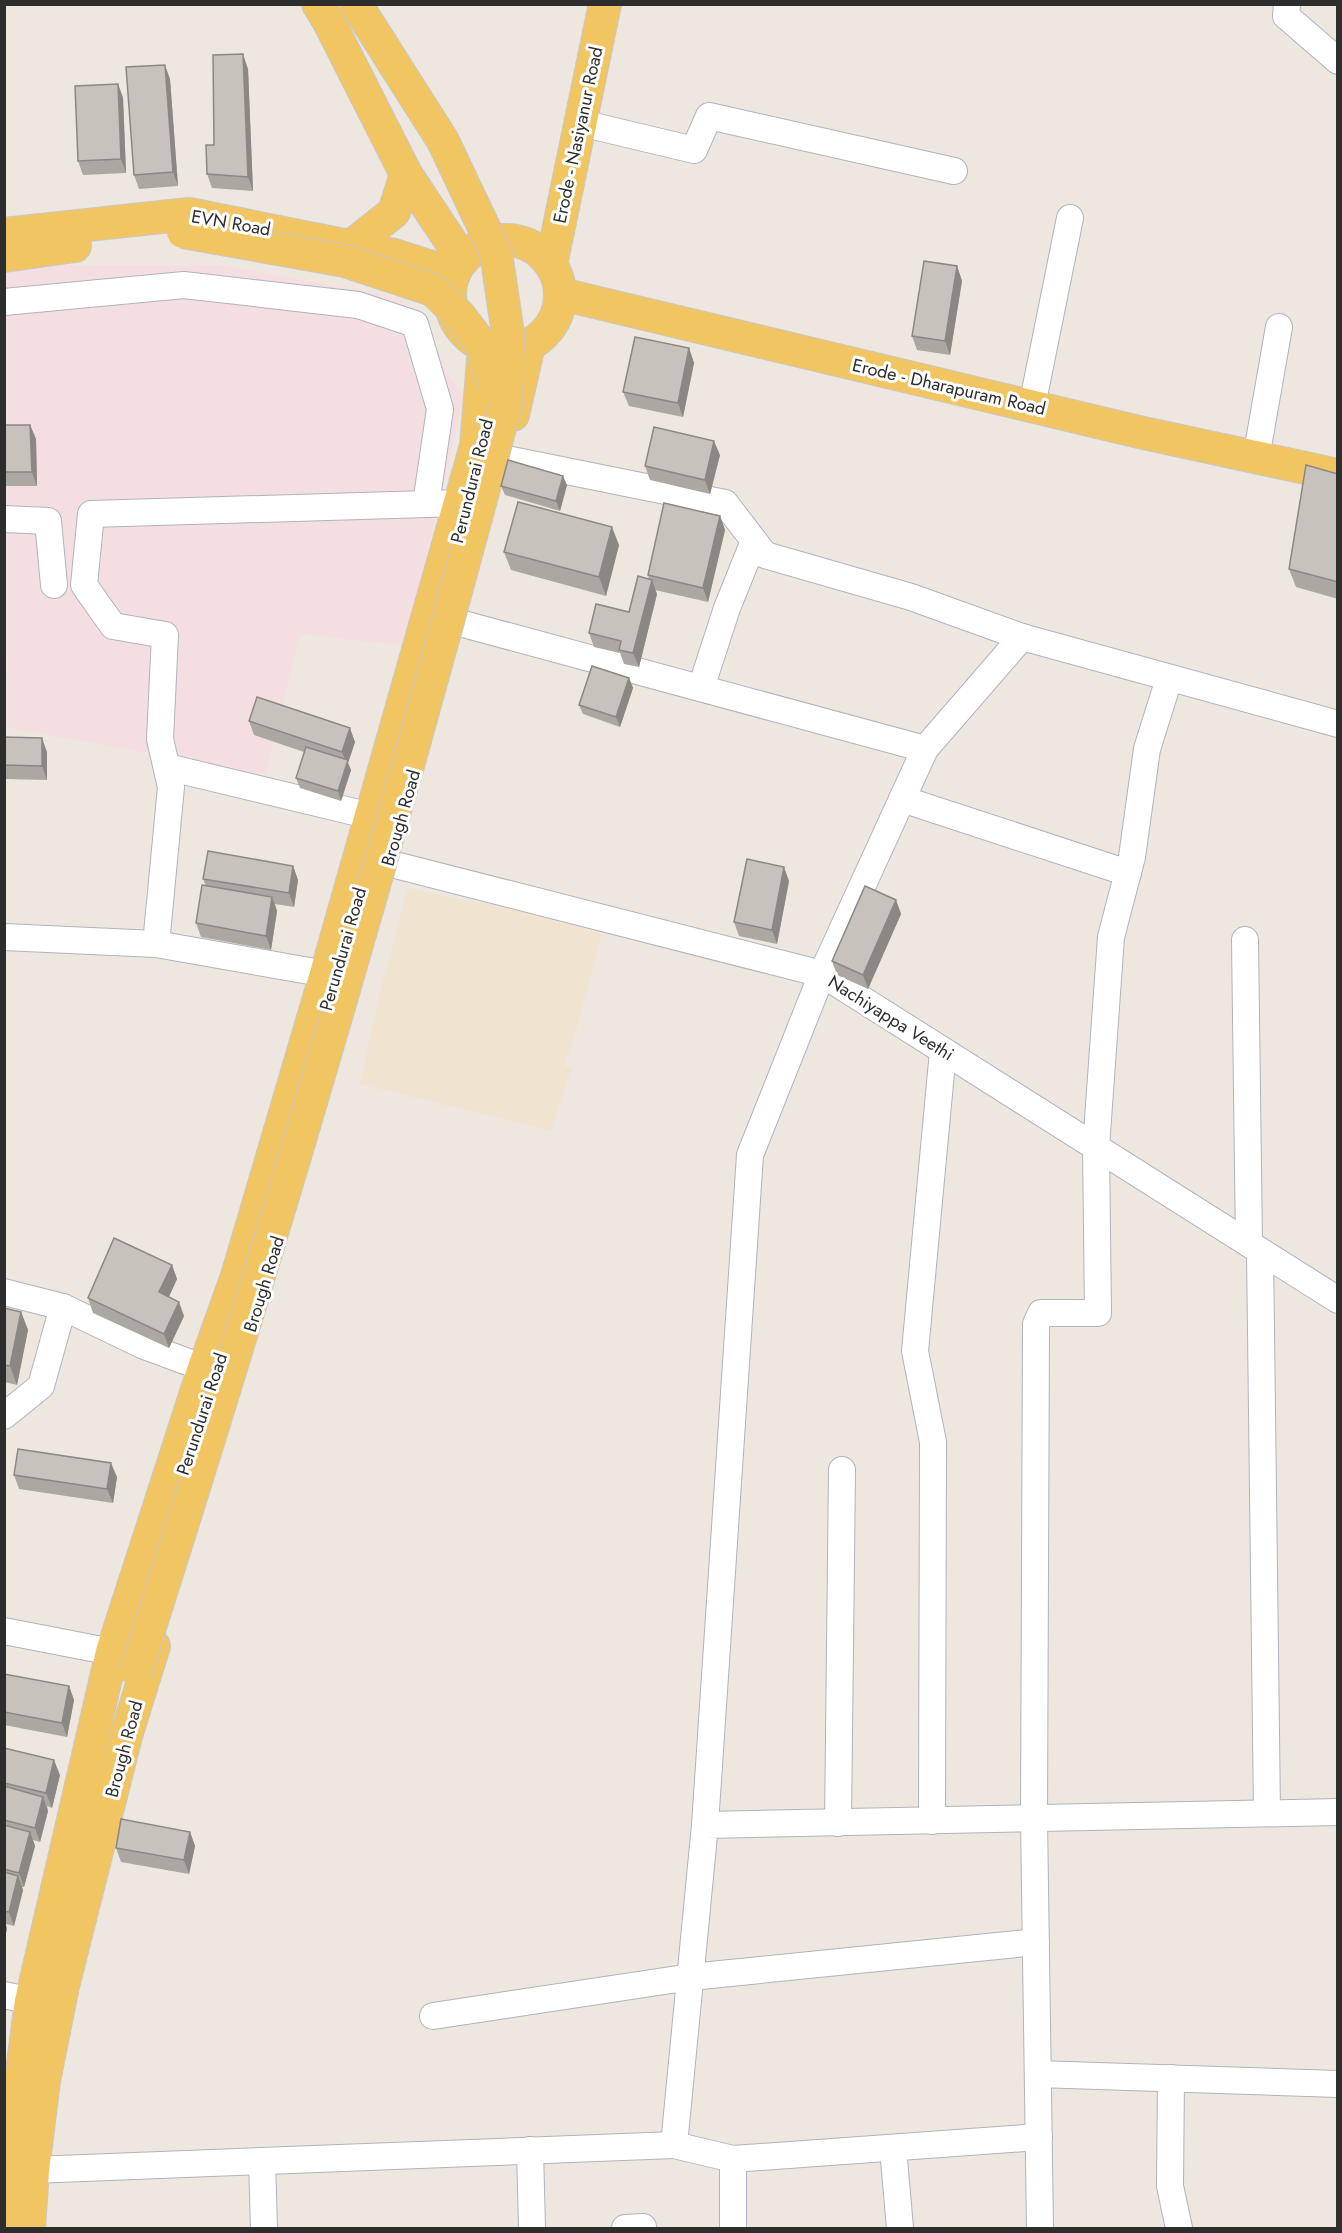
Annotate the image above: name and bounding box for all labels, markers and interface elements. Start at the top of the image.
street label: Erode - Nasiyanur Road [547,44,609,226]
street label: EVN Road [189,203,273,243]
street label: Erode - Dharapuram Road [850,352,1048,422]
street label: Perundurai Road [444,416,500,546]
street label: Brough Road [375,767,427,869]
street label: Perundurai Road [313,884,373,1014]
street label: Nachiyappa Veethi [823,969,959,1067]
street label: Brough Road [237,1233,291,1335]
street label: Perundurai Road [170,1350,234,1478]
street label: Brough Road [99,1698,149,1800]

